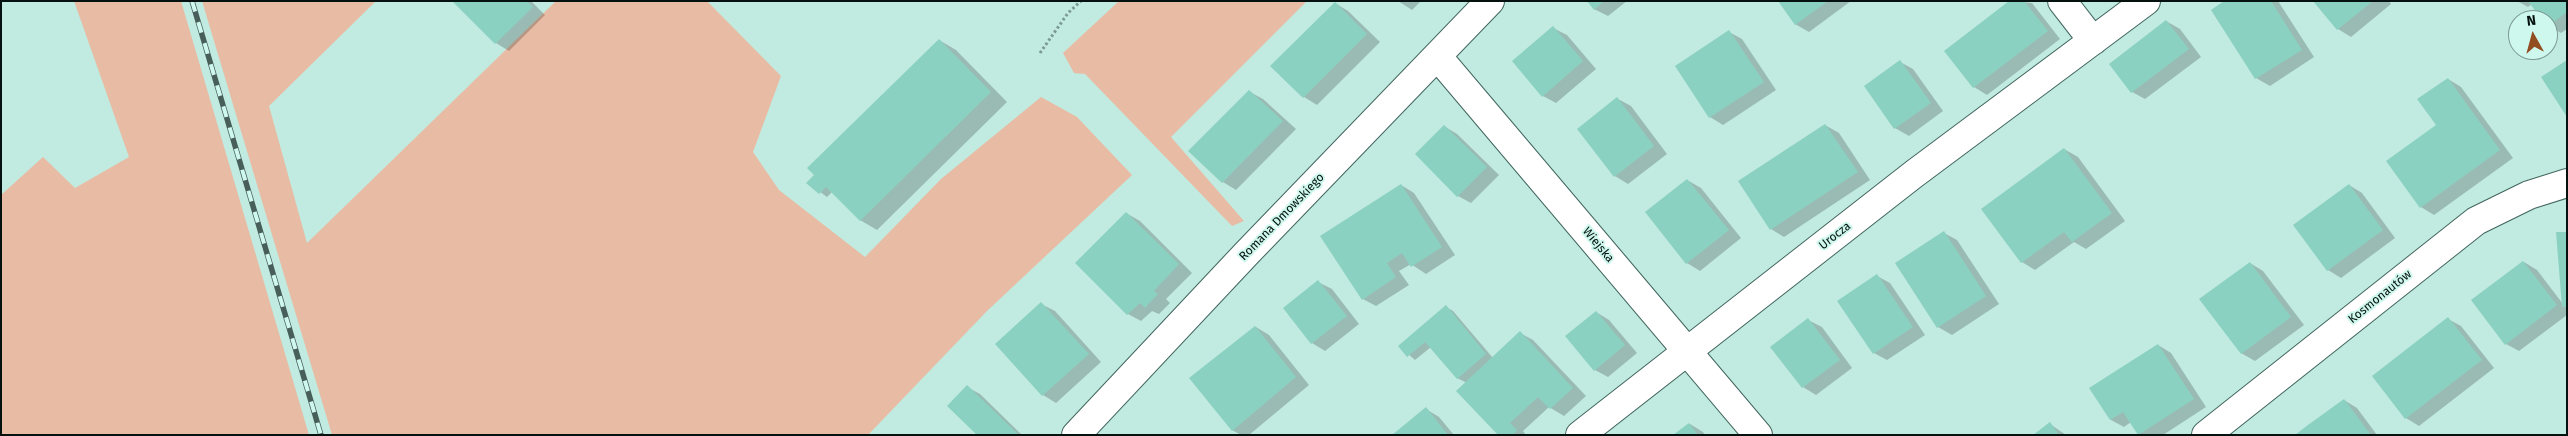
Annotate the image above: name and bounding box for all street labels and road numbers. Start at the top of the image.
street label: Romana Dmowskiego [1237,170,1327,264]
street label: Urocza [1816,219,1854,253]
street label: Wiejska [1579,225,1617,265]
street label: Kosmonautów [2346,267,2414,327]

